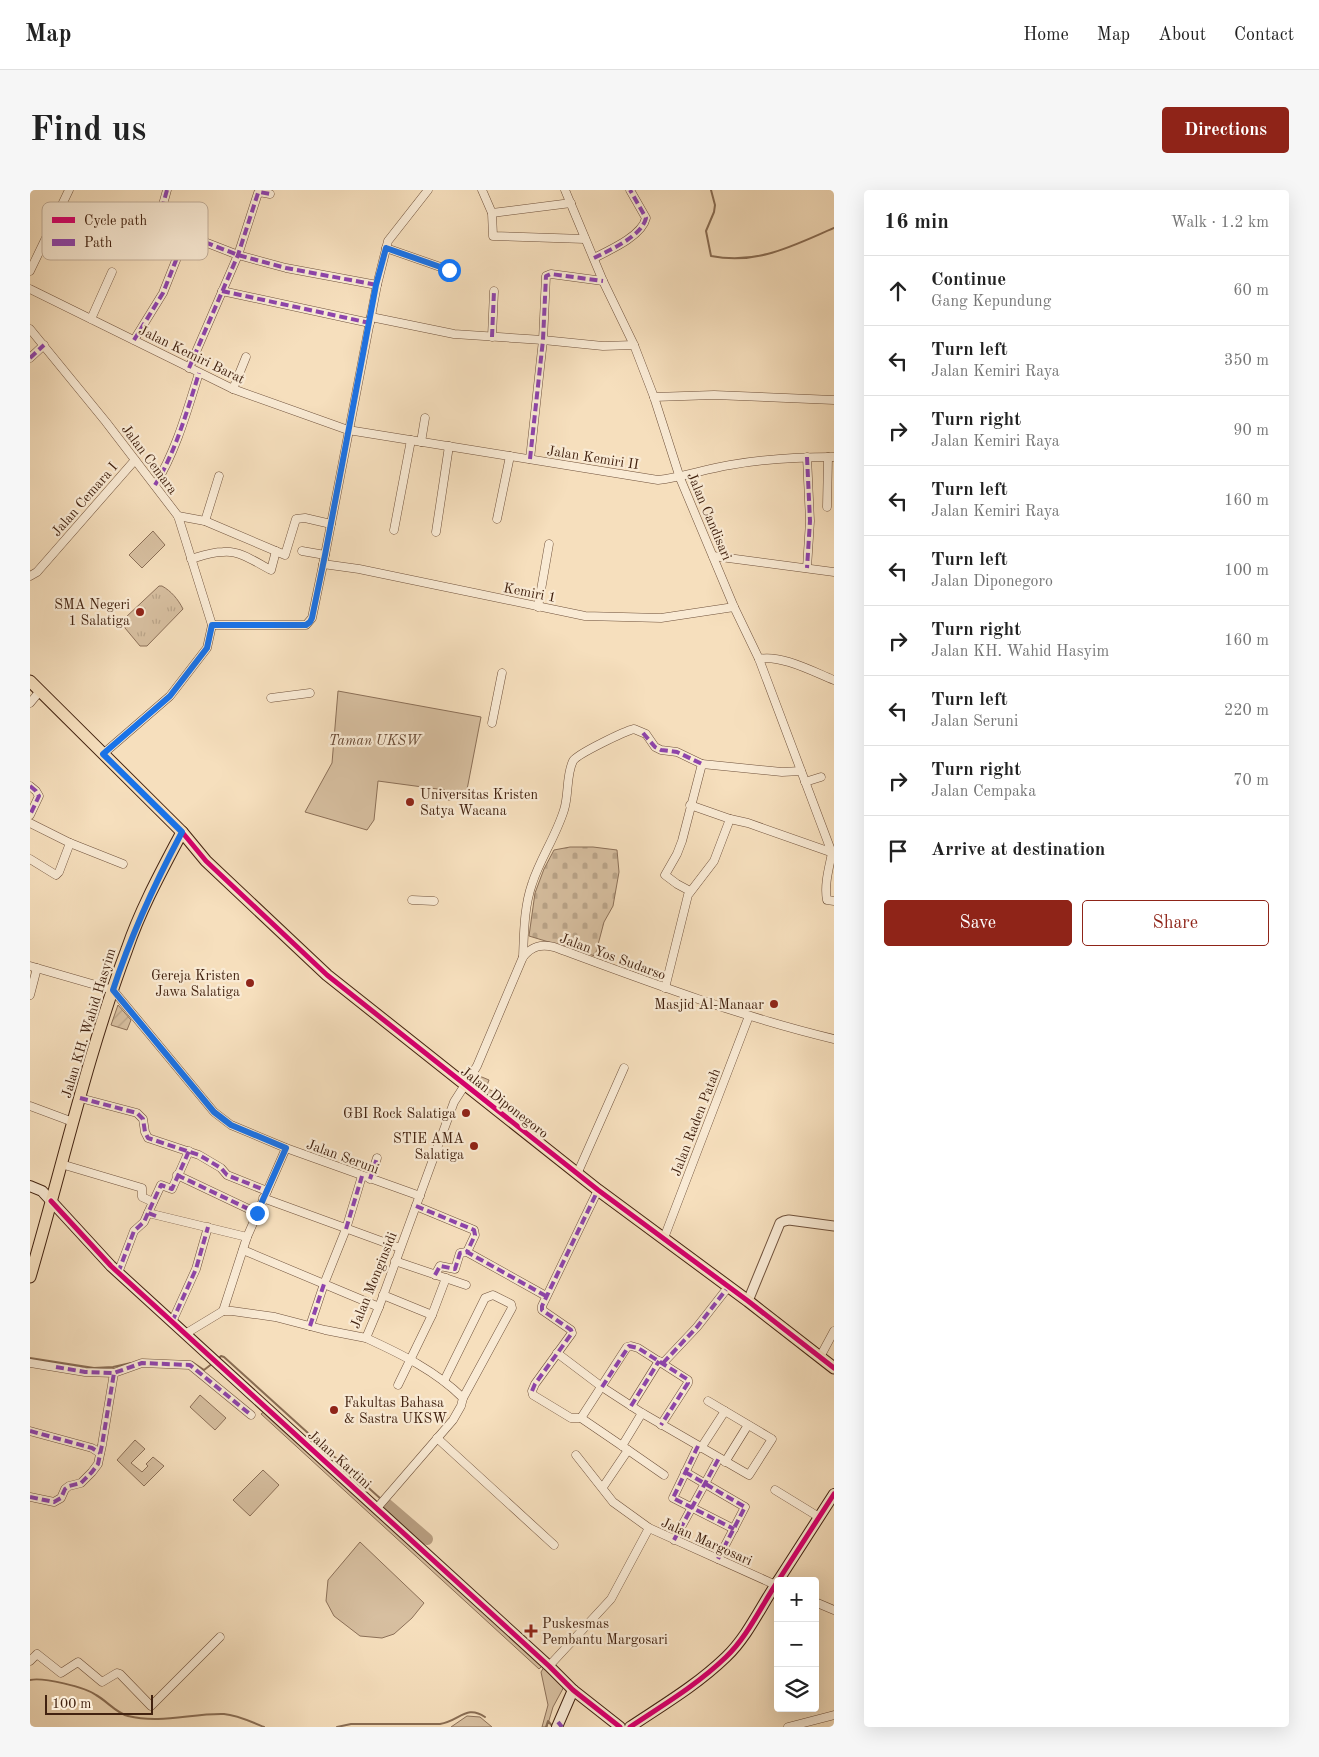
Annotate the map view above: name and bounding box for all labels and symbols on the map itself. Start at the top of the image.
legend [42,202,208,260]
text: Cycle path [84,214,147,228]
text: Path [84,236,113,250]
route start [438,259,461,282]
street label: Jalan Kemiri Barat [136,323,247,387]
street label: Jalan Cemara [119,422,180,497]
street label: Jalan Kemiri II [546,444,640,472]
street label: Jalan Cemara I [49,460,120,539]
street label: Jalan Candisari [684,470,734,563]
street label: Kemiri 1 [502,581,557,605]
place label: SMA Negeri 1 Salatiga [54,598,130,628]
marker: SMA Negeri 1 Salatiga [134,606,146,618]
park label: Taman UKSW [329,734,423,748]
place label: Universitas Kristen Satya Wacana [420,788,538,818]
marker: Universitas Kristen Satya Wacana [404,796,416,808]
street label: Jalan Yos Sudarso [558,931,668,983]
street label: Jalan KH. Wahid Hasyim [59,947,118,1100]
place label: Gereja Kristen Jawa Salatiga [151,969,240,999]
marker: Gereja Kristen Jawa Salatiga [244,977,256,989]
place label: Masjid Al-Manaar [654,998,764,1012]
marker: Masjid Al-Manaar [768,998,780,1010]
street label: Jalan Diponegoro [458,1064,551,1141]
street label: Jalan Raden Patah [669,1066,723,1178]
place label: GBI Rock Salatiga [343,1107,456,1121]
marker: GBI Rock Salatiga [460,1107,472,1119]
place label: STIE AMA Salatiga [393,1132,464,1162]
street label: Jalan Seruni [304,1137,381,1177]
marker: STIE AMA Salatiga [468,1140,480,1152]
route end [246,1202,269,1225]
street label: Jalan Monginsidi [348,1230,400,1331]
place label: Fakultas Bahasa & Sastra UKSW [344,1396,447,1426]
marker: Fakultas Bahasa & Sastra UKSW [328,1404,340,1416]
street label: Jalan Kartini [305,1428,374,1492]
street label: Jalan Margosari [659,1516,754,1568]
place label: Puskesmas Pembantu Margosari [542,1617,668,1647]
marker: Puskesmas Pembantu Margosari [524,1624,538,1638]
scale bar [45,1692,152,1715]

